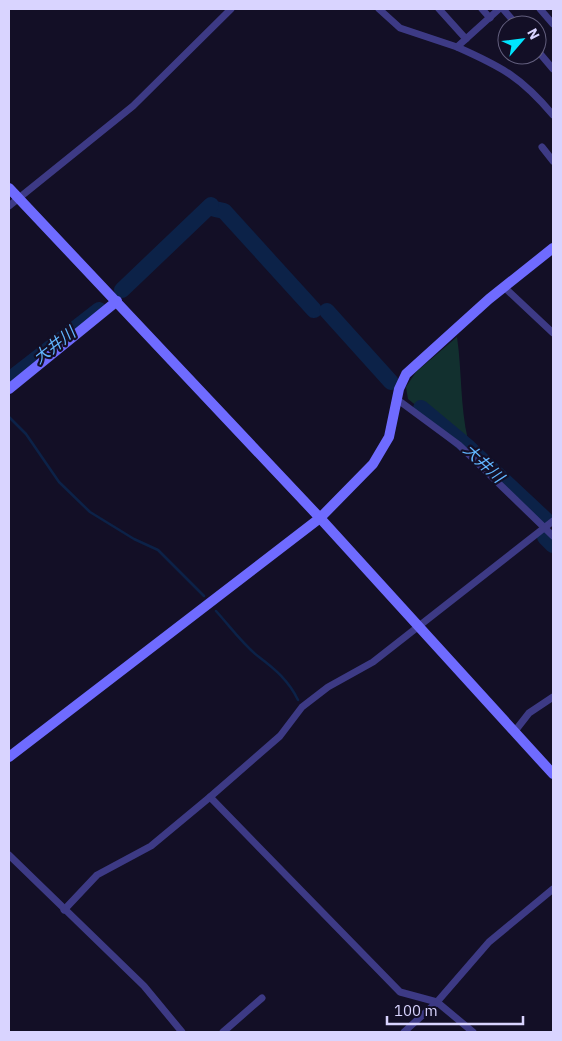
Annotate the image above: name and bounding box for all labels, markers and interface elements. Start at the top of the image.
north arrow [497,15,547,65]
text: N [523,25,544,43]
water label: 大井川 [29,321,81,368]
water label: 大井川 [460,439,510,488]
scale bar [387,994,523,1026]
text: 100 m [394,1001,438,1020]

